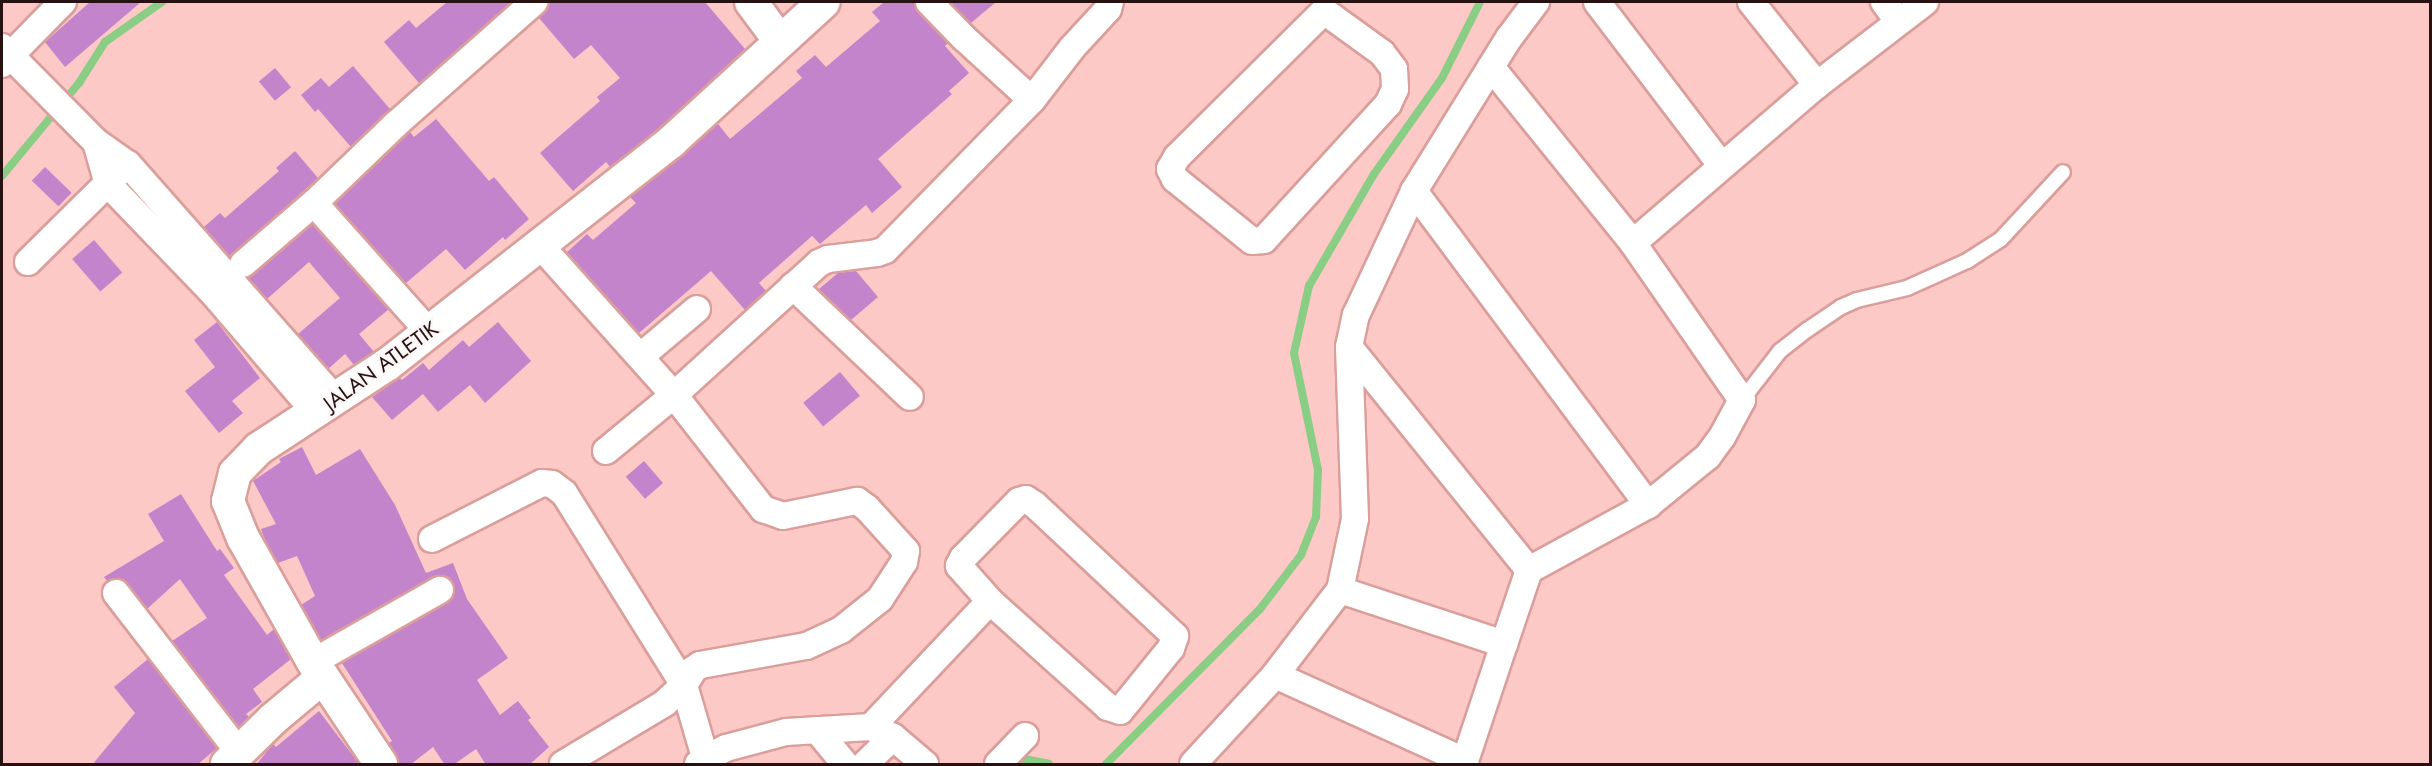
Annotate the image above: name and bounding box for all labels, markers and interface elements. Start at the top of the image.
street label: JALAN ATLETIK [319,316,443,416]

